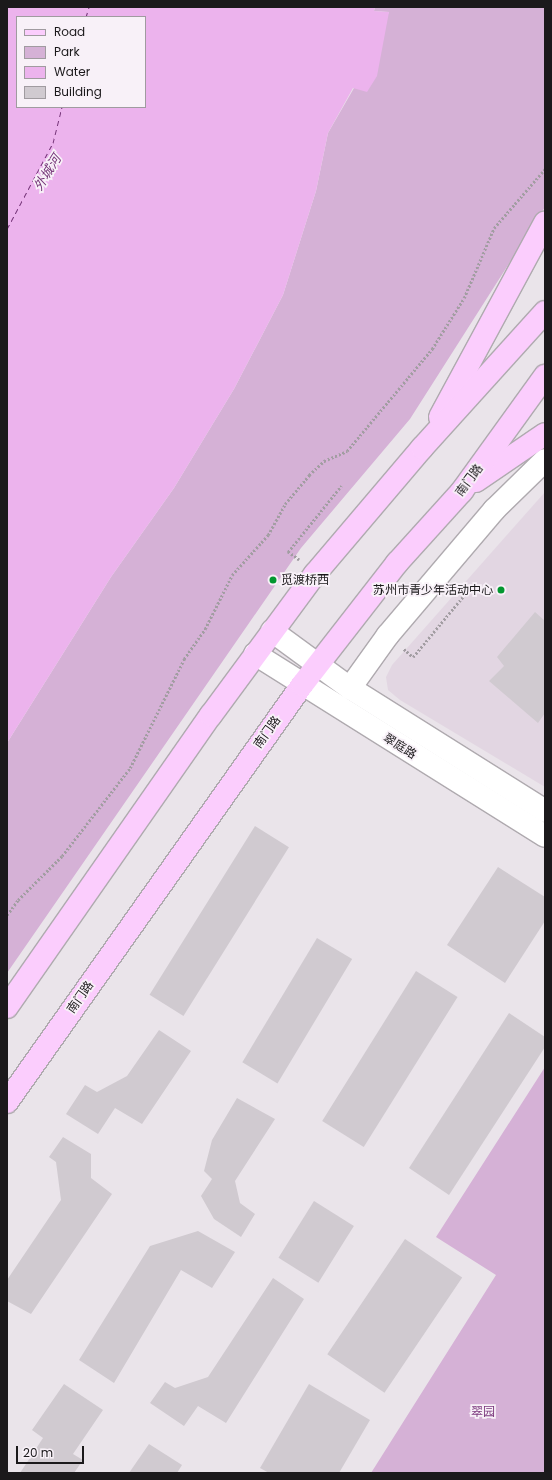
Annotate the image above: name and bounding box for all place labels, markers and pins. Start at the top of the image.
place label: 觅渡桥西 [281,573,329,587]
marker: 觅渡桥西 [268,575,278,585]
place label: 苏州市青少年活动中心 [373,583,493,597]
marker: 苏州市青少年活动中心 [496,585,506,595]

